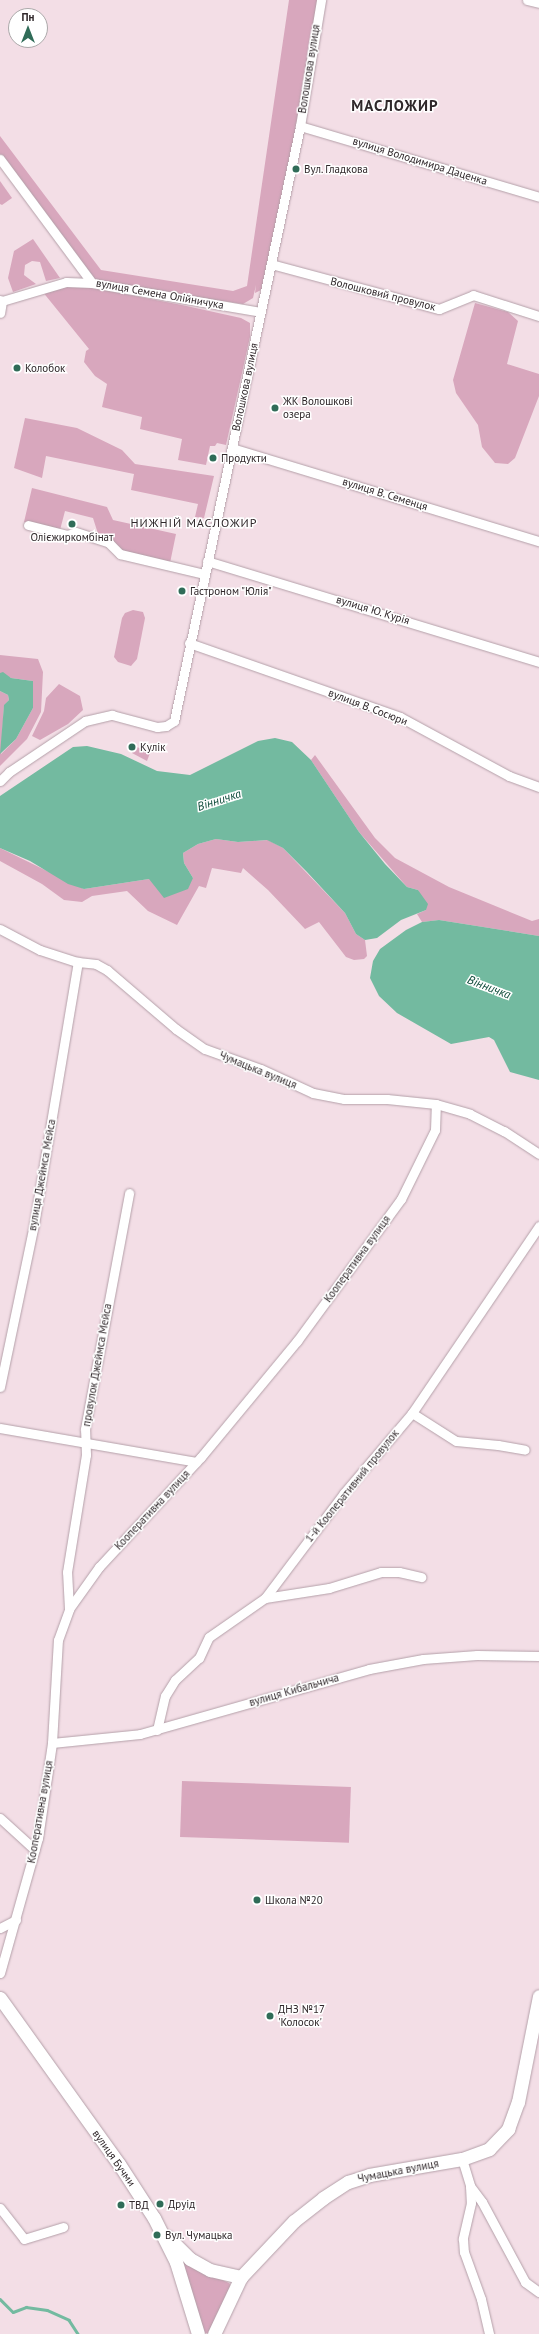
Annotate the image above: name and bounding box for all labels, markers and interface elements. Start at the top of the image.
north arrow [8,8,48,48]
text: Пн [22,10,34,24]
street label: Волошкова вулиця [295,24,323,114]
district label: МАСЛОЖИР [351,97,439,115]
street label: вулиця Володимира Даценка [351,134,489,188]
place label: Вул. Гладкова [304,162,369,176]
marker: Вул. Гладкова [291,164,301,174]
street label: Волошковий провулок [329,275,437,313]
street label: вулиця Семена Олійничука [95,276,225,312]
street label: Волошкова вулиця [229,342,261,432]
place label: Колобок [25,361,65,375]
marker: Колобок [12,363,22,373]
place label: ЖК Волошкові озера [283,395,353,421]
marker: ЖК Волошкові озера [270,403,280,413]
place label: Продукти [221,451,267,465]
marker: Продукти [208,453,218,463]
street label: вулиця В. Семенця [340,475,430,513]
district label: НИЖНІЙ МАСЛОЖИР [131,516,257,530]
marker: Олієжиркомбінат [67,519,77,529]
place label: Олієжиркомбінат [31,530,113,544]
place label: Гастроном "Юлія" [190,584,273,598]
marker: Гастроном "Юлія" [177,586,187,596]
street label: вулиця Ю. Курія [334,592,412,628]
street label: вулиця В. Сосюри [326,686,410,728]
place label: Кулік [140,740,165,754]
marker: Кулік [127,742,137,752]
water label: Вінничка [195,786,243,814]
water label: Вінничка [465,972,513,1002]
street label: Чумацька вулиця [217,1048,299,1092]
street label: вулиця Джеймса Мейса [26,1118,58,1232]
street label: Кооперативна вулиця [321,1213,393,1305]
street label: провулок Джеймса Мейса [80,1302,114,1428]
street label: 1-й Кооперативний провулок [302,1427,402,1545]
street label: Кооперативна вулиця [112,1467,192,1553]
street label: вулиця Кибальчича [248,1671,340,1709]
street label: Кооперативна вулиця [24,1760,56,1864]
place label: Школа №20 [265,1893,323,1907]
marker: Школа №20 [252,1895,262,1905]
place label: ДНЗ №17 'Колосок' [278,2003,325,2029]
marker: ДНЗ №17 'Колосок' [265,2011,275,2021]
street label: вулиця Бучми [90,2127,138,2189]
street label: Чумацька вулиця [356,2157,440,2185]
place label: Друід [168,2197,195,2211]
place label: ТВД [129,2198,149,2212]
marker: Друід [155,2199,165,2209]
marker: ТВД [116,2200,126,2210]
place label: Вул. Чумацька [165,2228,233,2242]
marker: Вул. Чумацька [152,2230,162,2240]

